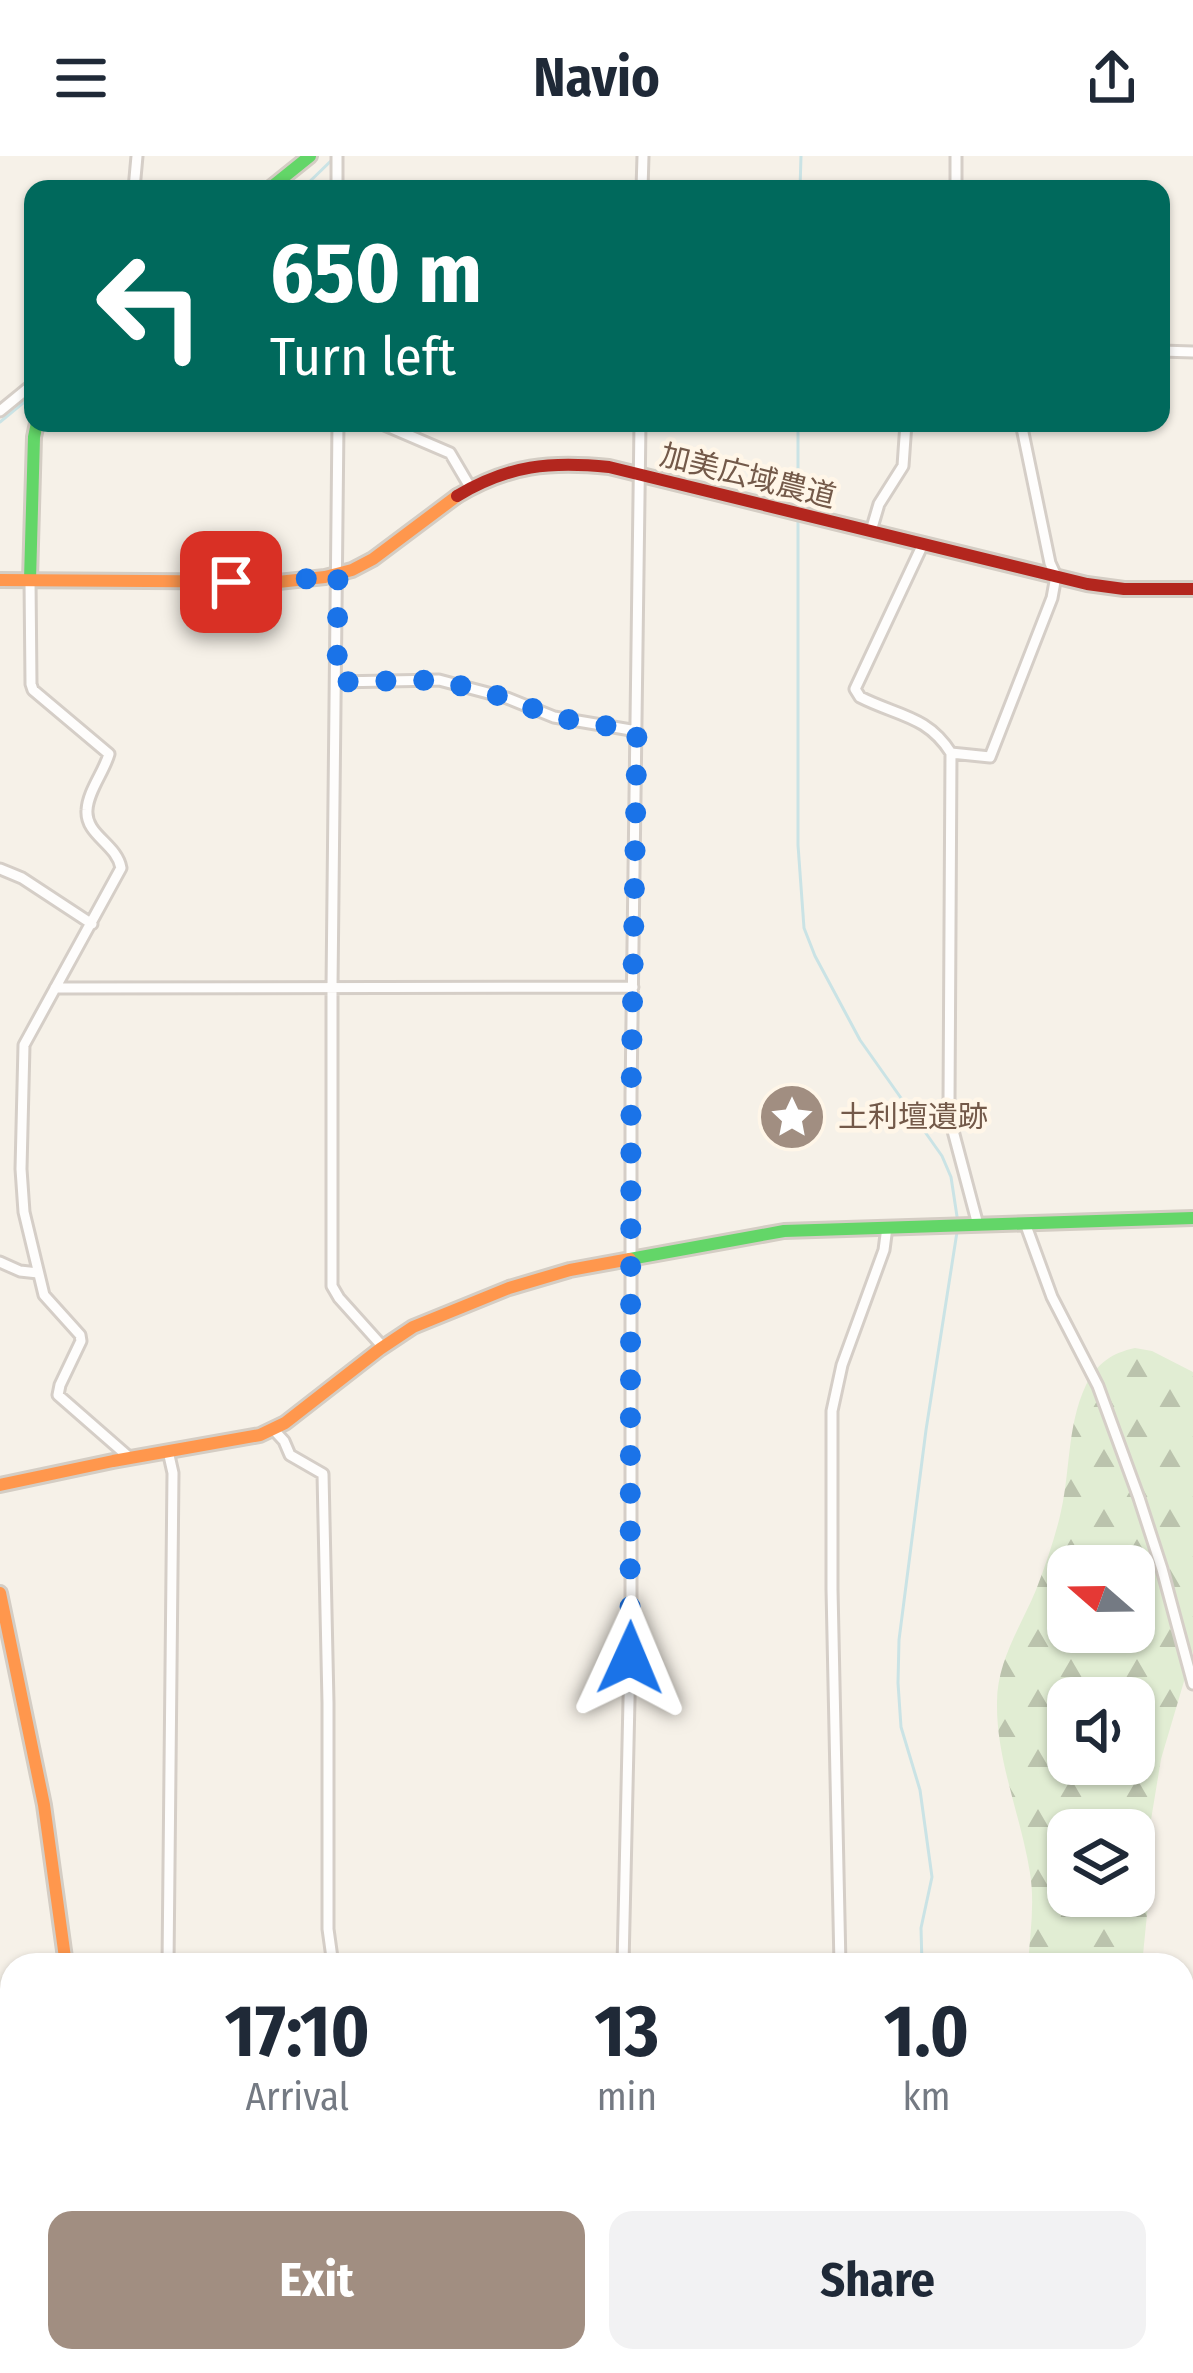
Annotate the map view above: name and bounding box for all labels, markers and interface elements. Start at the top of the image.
icon: menu [48,45,114,111]
icon: share [1079,45,1145,111]
text: Navio [533,46,660,110]
text: 650 m [270,223,482,324]
icon: left [72,228,228,384]
text: Turn left [270,325,456,389]
street label: 加美広域農道 [656,437,840,515]
pin [180,531,282,633]
icon: arrive [198,549,264,615]
place icon: 土利壇遺跡 [757,1082,827,1152]
place label: 土利壇遺跡 [838,1099,988,1135]
north arrow [1047,1545,1155,1653]
map controls [1047,1545,1155,1917]
position arrow [567,1595,693,1721]
button: sound [1047,1677,1155,1785]
button: layers [1047,1809,1155,1917]
text: 17:10 [225,1989,370,2075]
text: 13 [595,1989,659,2075]
text: 1.0 [884,1989,969,2075]
text: Arrival [246,2074,349,2120]
text: min [597,2074,657,2120]
text: km [902,2074,951,2120]
button: Exit [48,2211,585,2349]
button: Share [609,2211,1146,2349]

